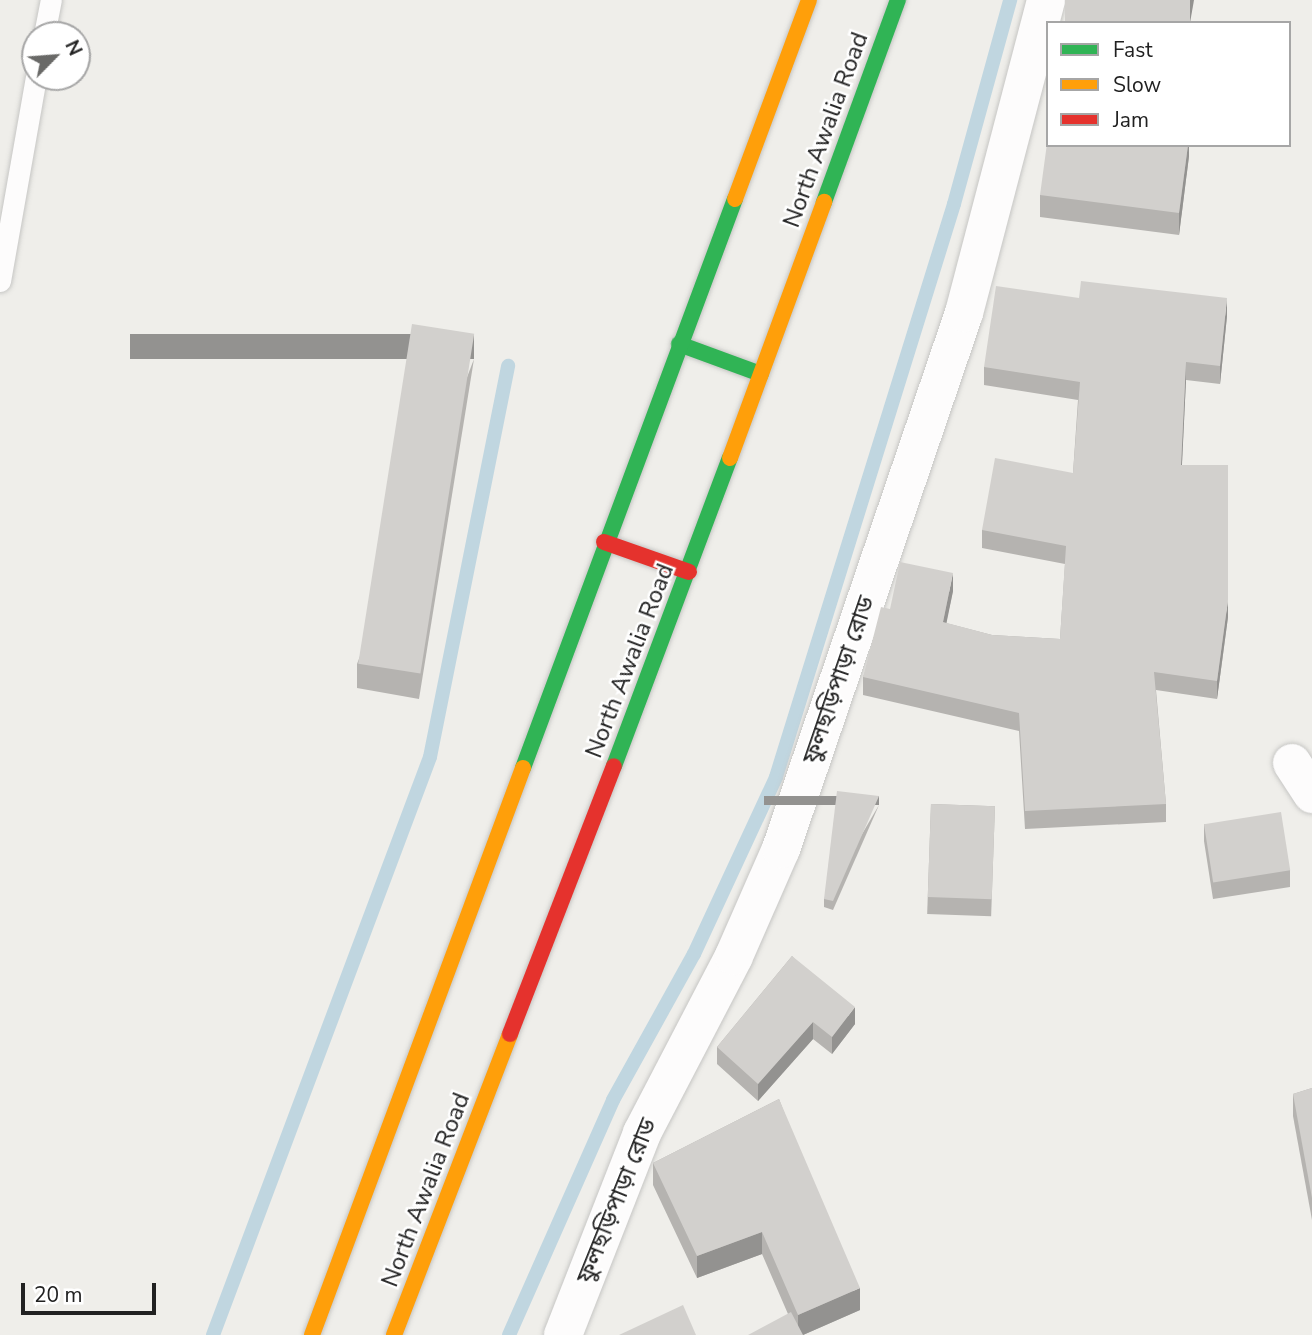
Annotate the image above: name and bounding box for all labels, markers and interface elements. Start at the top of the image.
north arrow [21,21,91,91]
legend [1046,21,1291,147]
street label: North Awalia Road [777,29,875,231]
text: N [58,36,88,60]
text: Fast [1113,36,1153,64]
text: Slow [1113,71,1161,99]
text: Jam [1113,106,1149,134]
street label: North Awalia Road [580,560,680,762]
street label: ফুলছড়িপাড়া রোড [797,592,881,768]
street label: North Awalia Road [376,1089,476,1291]
street label: ফুলছড়িপাড়া রোড [571,1114,663,1288]
scale bar [24,1268,159,1312]
text: 20 m [34,1281,83,1309]

